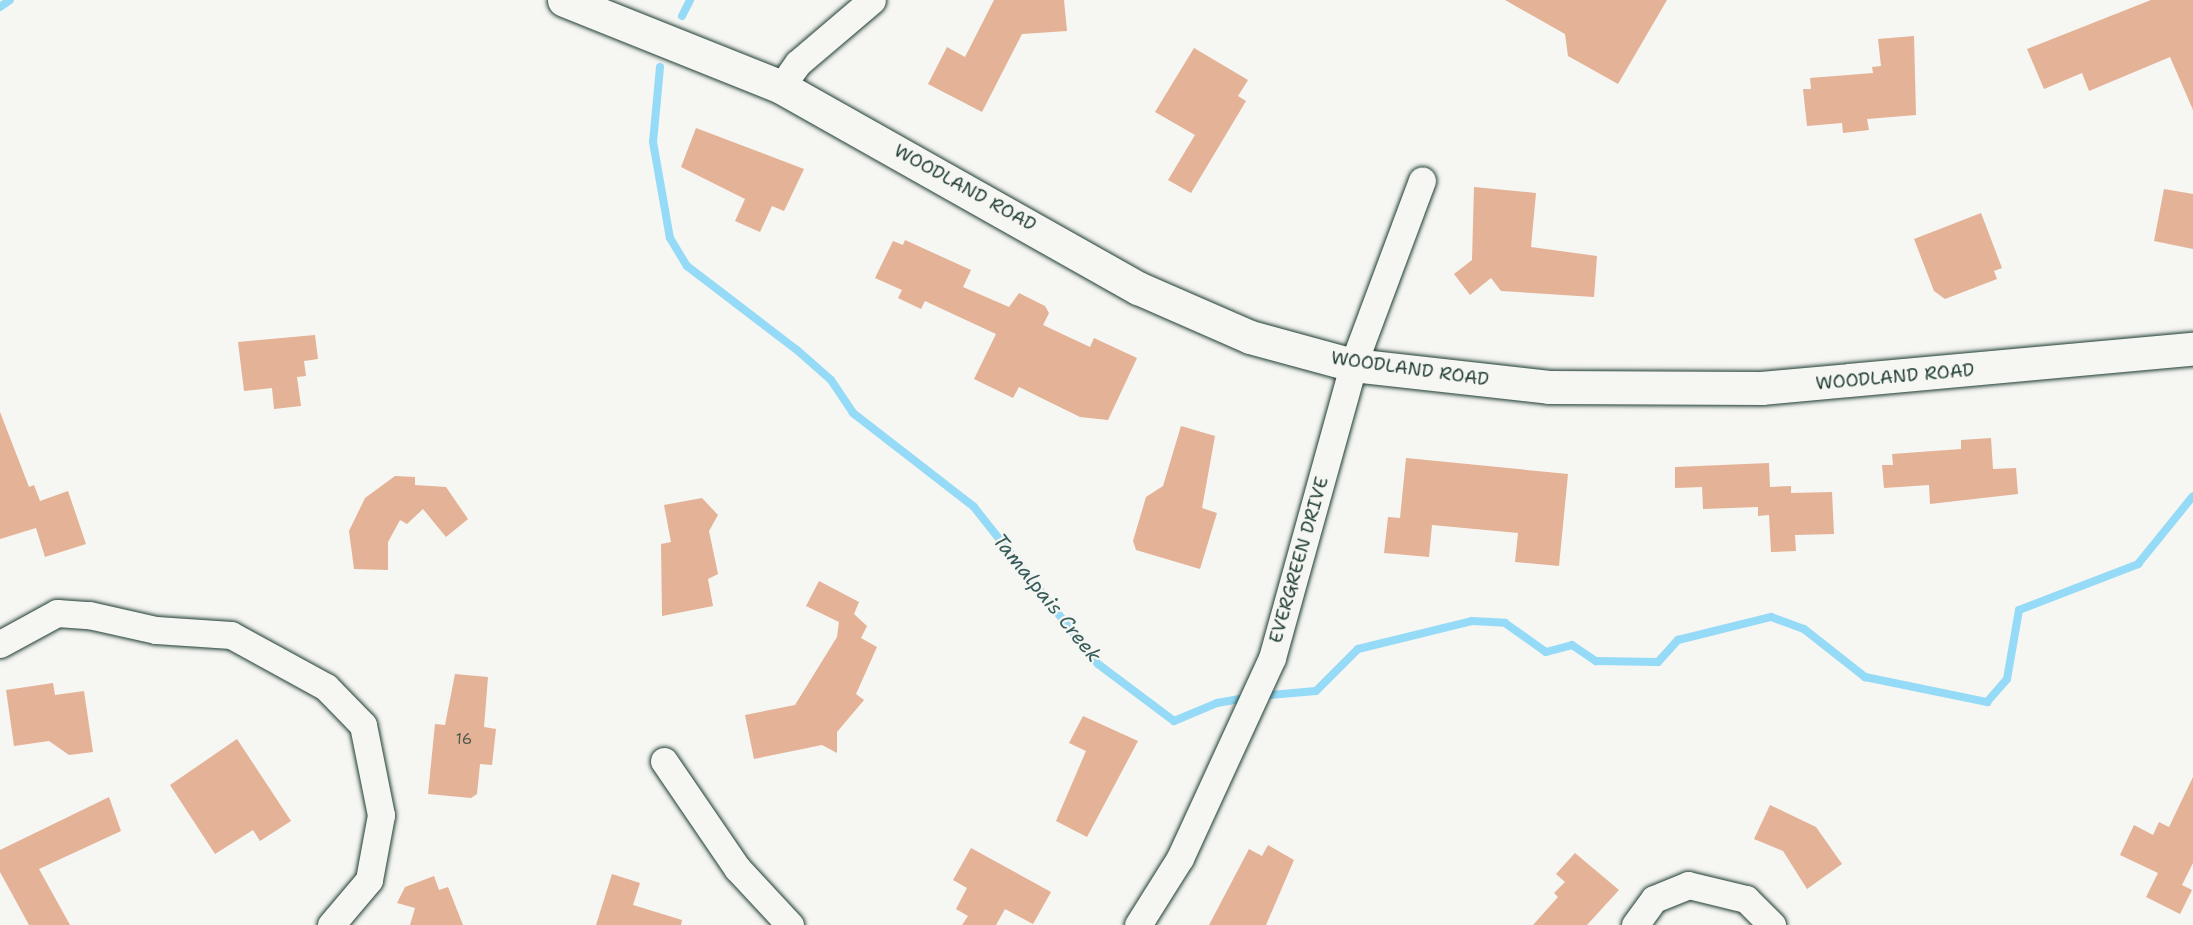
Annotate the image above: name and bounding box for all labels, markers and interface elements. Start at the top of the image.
street label: WOODLAND ROAD [890,140,1040,236]
street label: WOODLAND ROAD [1330,347,1490,391]
street label: WOODLAND ROAD [1815,359,1975,395]
street label: EVERGREEN DRIVE [1265,474,1333,646]
water label: Tamalpais Creek [988,529,1106,667]
house number: 16 [456,731,472,749]

